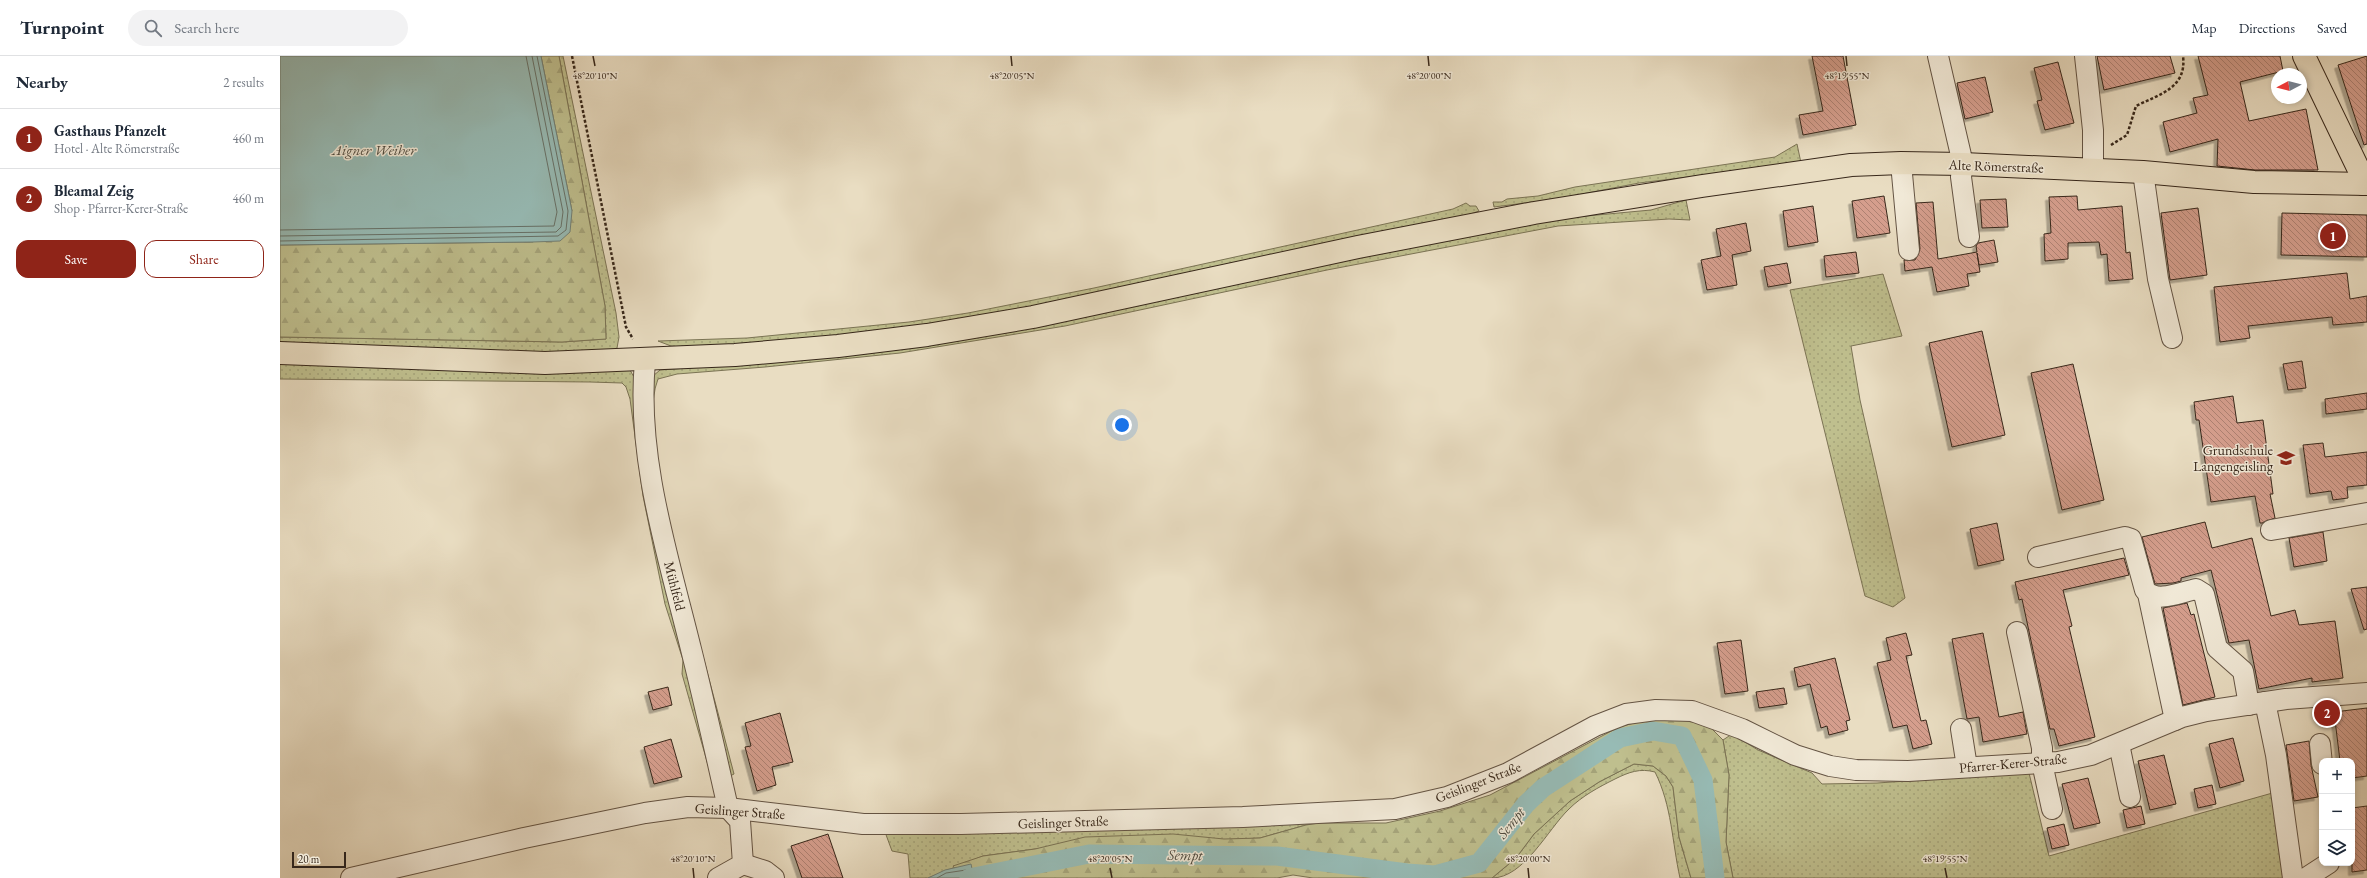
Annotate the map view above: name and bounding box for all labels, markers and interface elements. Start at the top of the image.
search box [128,10,408,46]
text: Turnpoint [20,15,104,40]
icon: search [142,17,164,39]
text: Search here [174,18,239,37]
text: Map [2191,19,2217,37]
text: Directions [2239,19,2295,37]
text: Saved [2317,19,2347,37]
north arrow [2271,68,2307,104]
text: 48°20'10"N [573,69,618,82]
text: 48°20'05"N [990,69,1035,82]
text: 48°20'00"N [1407,69,1452,82]
text: 48°19'55"N [1825,69,1870,82]
text: Nearby [16,71,68,93]
text: 2 results [223,74,264,91]
text: Gasthaus Pfanzelt [54,121,166,140]
text: 1 [26,130,32,147]
text: 460 m [233,130,264,147]
text: Hotel · Alte Römerstraße [54,140,180,157]
water label: Aigner Weiher [331,140,417,159]
street label: Alte Römerstraße [1947,155,2044,177]
text: Bleamal Zeig [54,181,134,200]
text: 2 [26,190,32,207]
text: 460 m [233,190,264,207]
text: Shop · Pfarrer-Kerer-Straße [54,200,188,217]
pin: 1 [2320,221,2346,251]
button: Save [16,240,136,278]
button: Share [144,240,264,278]
your location [1112,415,1132,435]
place label: Grundschule Langengeisling [2193,441,2274,475]
school or university icon: Grundschule Langengeisling [2276,448,2296,468]
street label: Mühlfeld [660,559,690,614]
pin: 2 [2314,698,2340,728]
street label: Pfarrer-Kerer-Straße [1958,749,2068,777]
street label: Geislinger Straße [1433,757,1524,807]
map controls [2319,758,2355,866]
button: + [2319,758,2355,794]
button: − [2319,794,2355,830]
street label: Geislinger Straße [694,799,786,823]
water label: Sempt [1492,803,1529,843]
street label: Geislinger Straße [1017,811,1109,833]
button: layers [2319,830,2355,866]
water label: Sempt [1166,845,1203,864]
scale bar [292,850,346,869]
text: 20 m [298,852,319,866]
text: 48°20'10"N [671,852,716,865]
text: 48°20'05"N [1088,852,1133,865]
text: 48°20'00"N [1506,852,1551,865]
text: 48°19'55"N [1923,852,1968,865]

